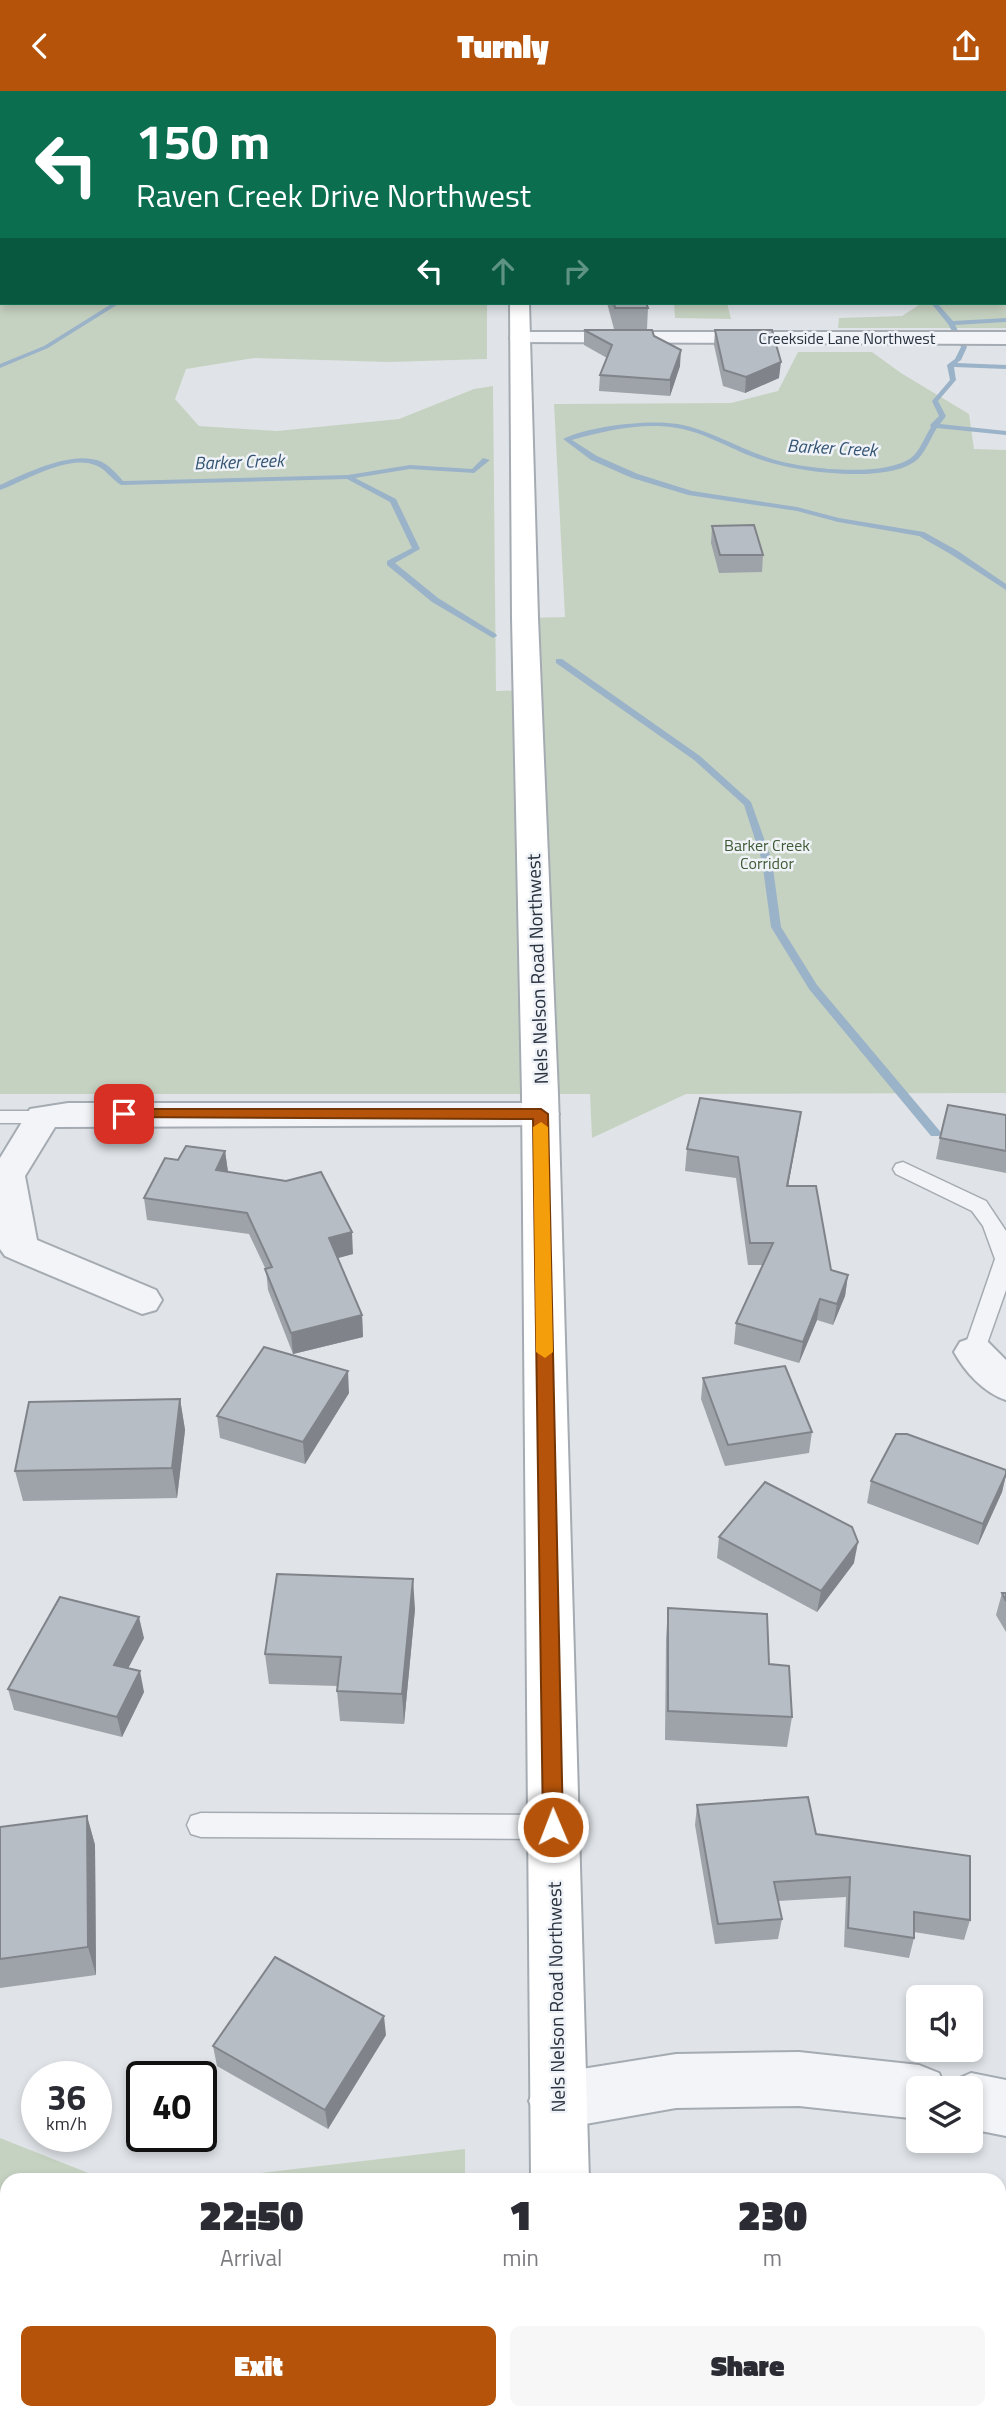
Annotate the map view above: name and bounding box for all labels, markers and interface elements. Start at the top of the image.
text: Turnly [457,22,549,70]
icon: back [21,27,59,65]
icon: share [947,27,985,65]
text: 150 m [136,103,270,178]
icon: left [21,119,112,210]
text: Raven Creek Drive Northwest [136,171,531,219]
icon: left [411,252,449,290]
icon: ahead [484,252,522,290]
icon: right [557,252,595,290]
street label: Creekside Lane Northwest [759,326,936,350]
water label: Barker Creek [786,432,880,463]
water label: Barker Creek [194,446,286,477]
park label: Barker Creek Corridor [724,833,810,875]
street label: Nels Nelson Road Northwest [518,853,555,1085]
pin [94,1084,154,1144]
icon: arrive [105,1095,143,1133]
position arrow [516,1790,590,1864]
street label: Nels Nelson Road Northwest [539,1881,572,2113]
map controls [906,1985,983,2153]
button: sound [906,1985,983,2062]
speed limit sign: 40 [126,2061,217,2152]
text: 36 [47,2070,86,2124]
button: layers [906,2076,983,2153]
text: km/h [46,2110,87,2137]
text: 22:50 [199,2182,303,2246]
text: 1 [509,2182,532,2246]
text: 230 [738,2182,807,2246]
text: Arrival [220,2240,282,2275]
text: min [502,2240,539,2275]
text: m [763,2240,782,2275]
button: Exit [21,2326,496,2406]
button: Share [510,2326,985,2406]

